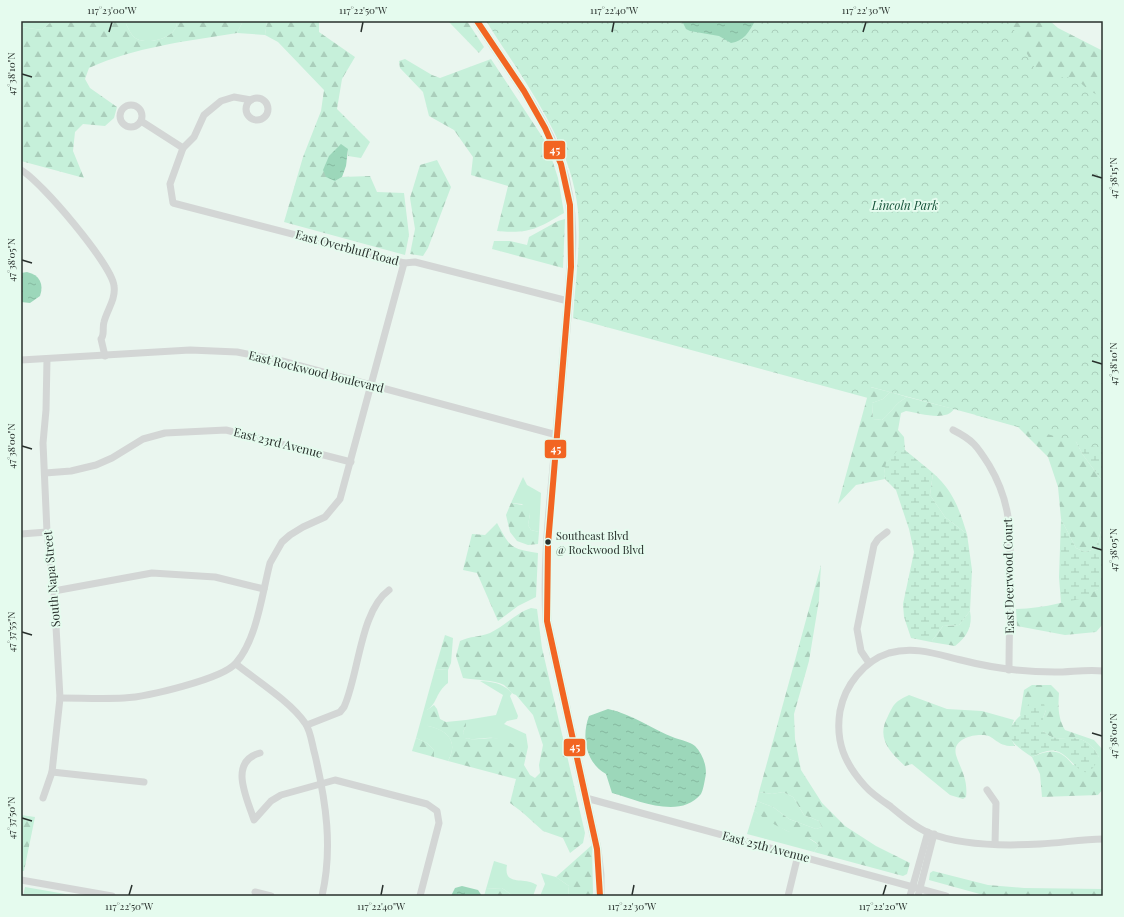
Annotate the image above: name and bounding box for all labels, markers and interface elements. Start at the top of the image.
text: 117°23'00"W [87,3,138,17]
text: 117°22'50"W [339,3,388,17]
text: 117°22'40"W [590,3,639,17]
text: 117°22'30"W [842,3,891,17]
text: 47°38'10"N [4,52,18,96]
line badge: 45 [543,140,566,160]
text: 45 [550,142,560,157]
text: 47°38'15"N [1106,157,1120,199]
park label: Lincoln Park [871,197,938,213]
street label: East Overbluff Road [294,226,401,269]
text: 47°38'05"N [4,238,18,282]
text: 47°38'10"N [1106,342,1120,386]
street label: East Rockwood Boulevard [247,346,386,396]
text: 47°38'00"N [4,423,18,469]
street label: East 23rd Avenue [232,423,324,461]
line badge: 45 [544,439,567,459]
text: 45 [551,441,561,456]
street label: East Deerwood Court [999,517,1017,634]
place label: Southeast Blvd @ Rockwood Blvd [556,528,645,557]
text: 47°38'05"N [1106,528,1120,572]
street label: South Napa Street [39,530,63,628]
marker: Southeast Blvd @ Rockwood Blvd [543,537,553,547]
text: 47°37'55"N [4,612,18,652]
text: 47°38'00"N [1106,713,1120,759]
line badge: 45 [563,738,586,757]
text: 45 [570,739,580,754]
text: 47°37'50"N [4,797,18,839]
street label: East 25th Avenue [721,827,812,865]
text: 117°22'50"W [105,899,154,913]
text: 117°22'40"W [357,899,406,913]
text: 117°22'30"W [608,899,657,913]
text: 117°22'20"W [859,899,908,913]

